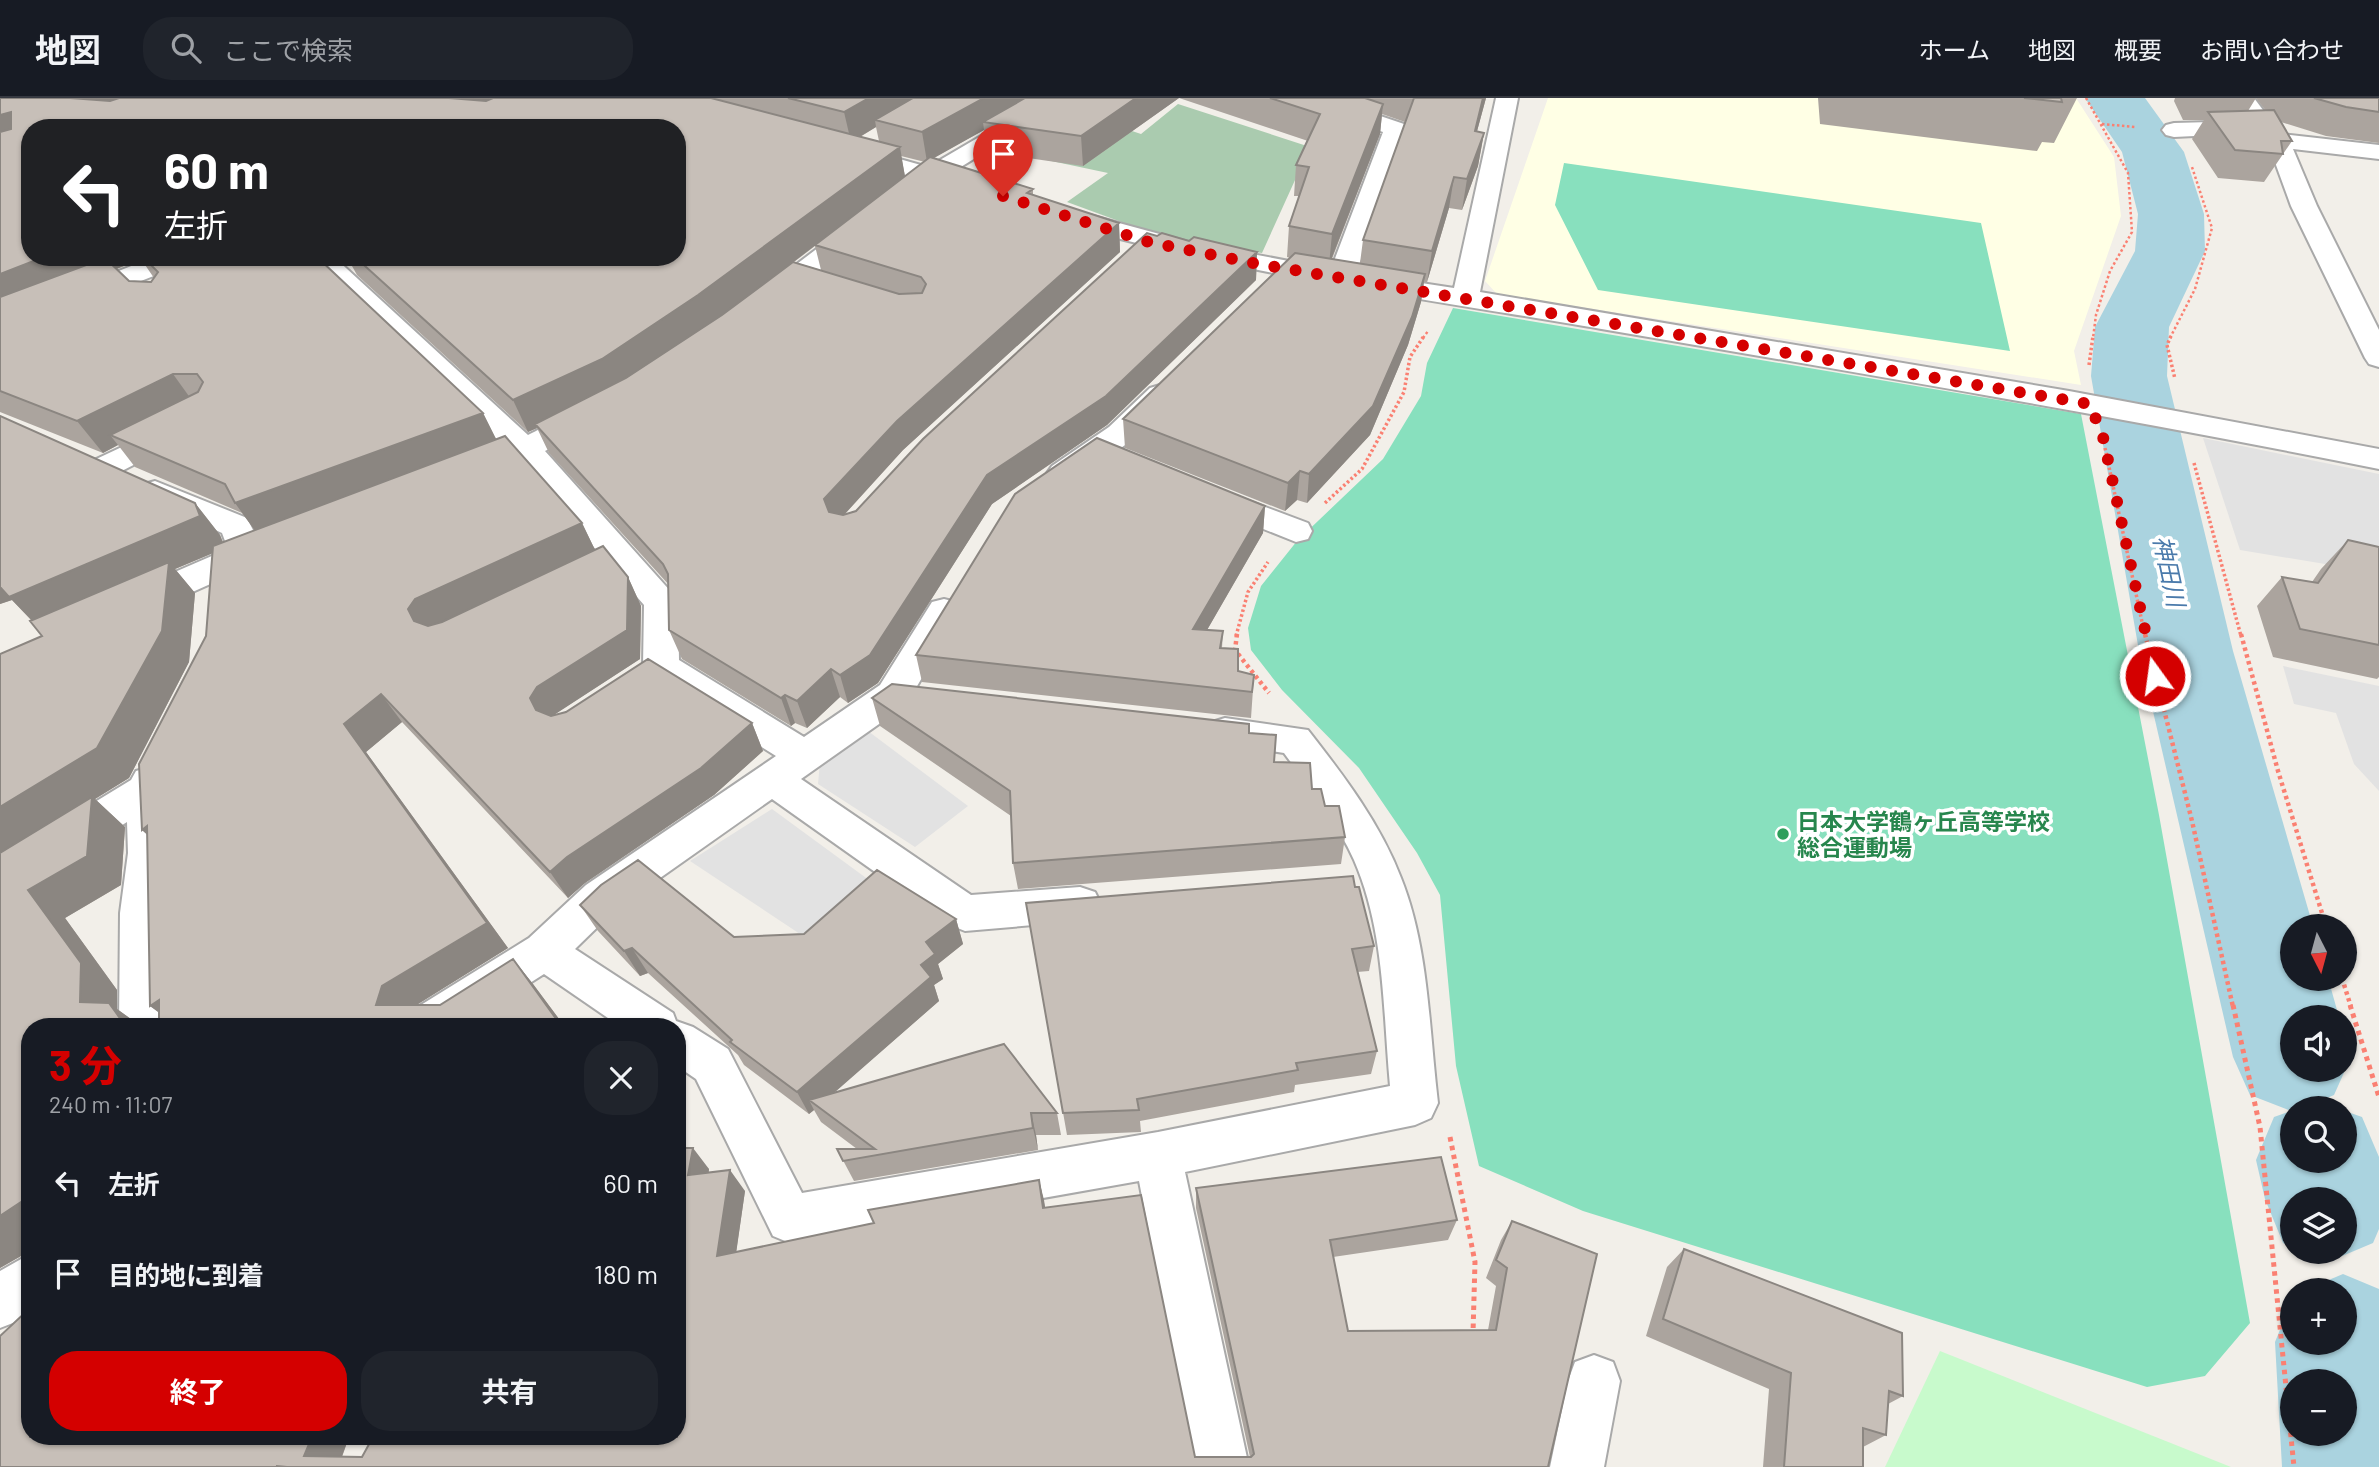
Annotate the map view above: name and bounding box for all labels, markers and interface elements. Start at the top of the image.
search box [143,17,633,80]
text: 地図 [35,29,101,69]
icon: search [167,29,205,67]
text: ここで検索 [223,34,353,65]
text: ホーム [1919,35,1990,64]
text: 地図 [2028,35,2076,64]
text: 概要 [2114,35,2162,64]
text: お問い合わせ [2200,35,2344,64]
pin [973,124,1033,196]
icon: arrive [984,135,1022,173]
text: 60 m [164,140,269,199]
icon: left [49,147,140,238]
text: 左折 [164,205,228,243]
water label: 神田川 [2148,533,2192,612]
position arrow [2118,639,2192,713]
place label: 日本大学鶴ヶ丘高等学校 総合運動場 [1797,807,2050,861]
marker: 日本大学鶴ヶ丘高等学校 総合運動場 [1775,826,1791,842]
north arrow [2280,914,2357,990]
map controls [2280,914,2357,1446]
button: sound [2280,1005,2357,1082]
text: 3 分 [49,1039,122,1089]
button: close [584,1041,658,1115]
text: 240 m · 11:07 [49,1090,173,1118]
button: search [2280,1096,2357,1173]
icon: left [49,1164,87,1202]
text: 60 m [603,1167,658,1198]
text: 左折 [108,1168,160,1199]
button: layers [2280,1187,2357,1264]
icon: arrive [49,1255,87,1293]
text: 180 m [594,1258,658,1289]
text: 目的地に到着 [108,1259,264,1290]
button: + [2280,1278,2357,1355]
button: 終了 [49,1351,347,1431]
button: 共有 [361,1351,658,1431]
button: − [2280,1369,2357,1446]

